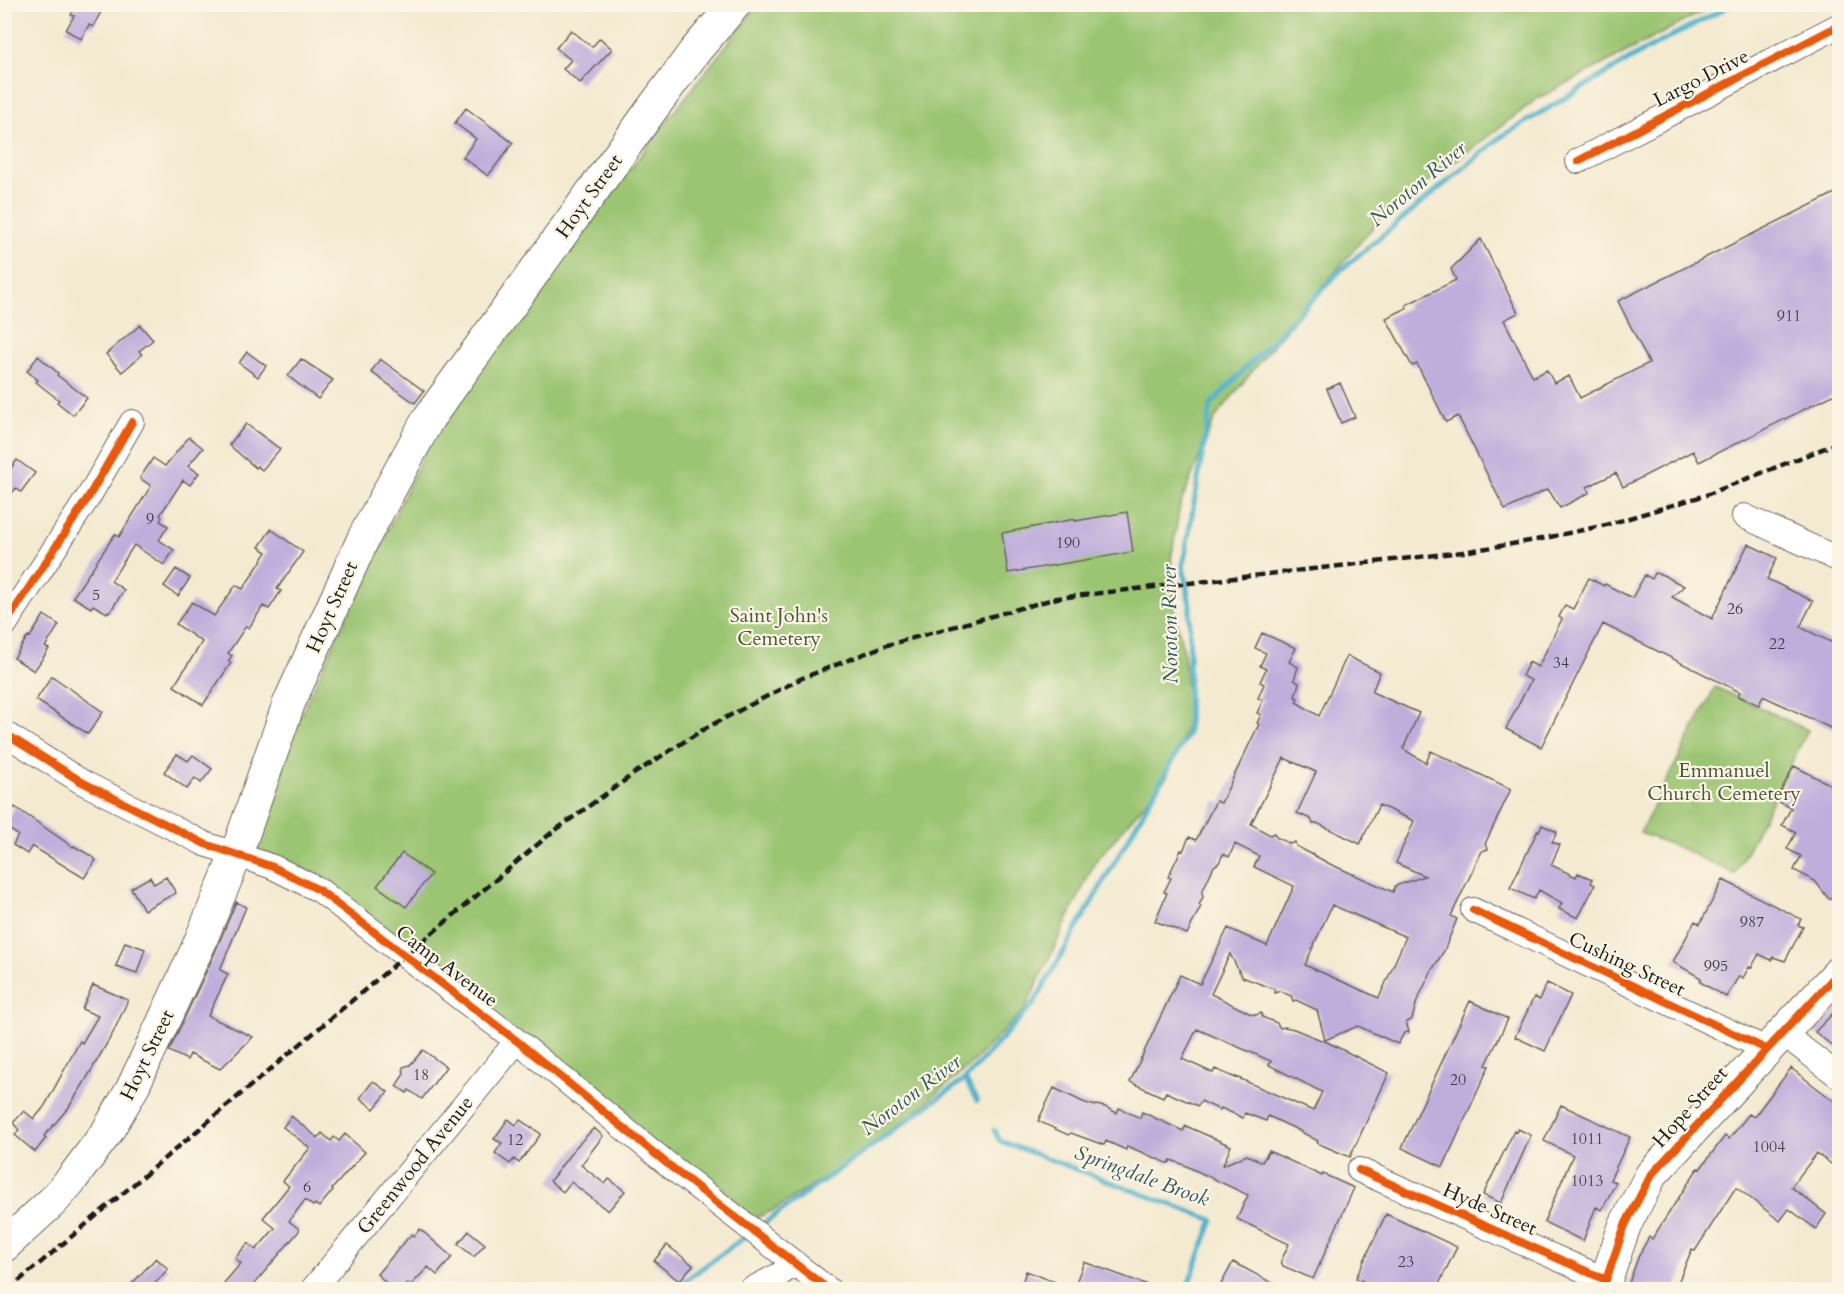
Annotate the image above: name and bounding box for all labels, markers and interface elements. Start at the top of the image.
street label: Largo Drive [1649,42,1753,114]
water label: Noroton River [1363,134,1474,233]
street label: Hoyt Street [549,148,629,244]
house number: 911 [1777,305,1801,327]
house number: 9 [146,508,154,530]
house number: 190 [1056,532,1080,554]
street label: Hoyt Street [300,556,365,657]
water label: Noroton River [1154,563,1186,684]
house number: 5 [92,584,100,606]
house number: 26 [1727,598,1743,620]
park label: Saint John's Cemetery [730,602,828,652]
house number: 22 [1769,633,1785,655]
house number: 34 [1553,652,1569,674]
park label: Emmanuel Church Cemetery [1647,757,1801,807]
house number: 987 [1740,911,1764,933]
street label: Camp Avenue [390,919,504,1013]
street label: Cushing Street [1564,925,1690,1003]
house number: 995 [1704,955,1728,977]
street label: Hoyt Street [113,1004,181,1105]
water label: Noroton River [855,1047,968,1142]
street label: Hope Street [1646,1060,1734,1153]
house number: 18 [413,1064,429,1086]
house number: 20 [1450,1069,1466,1091]
street label: Greenwood Avenue [351,1090,479,1240]
house number: 1011 [1571,1128,1603,1150]
house number: 12 [507,1129,523,1151]
house number: 1004 [1753,1136,1785,1158]
water label: Springdale Brook [1071,1138,1214,1214]
house number: 1013 [1571,1170,1603,1192]
house number: 6 [303,1176,311,1198]
street label: Hyde Street [1439,1176,1542,1242]
house number: 23 [1398,1251,1414,1273]

